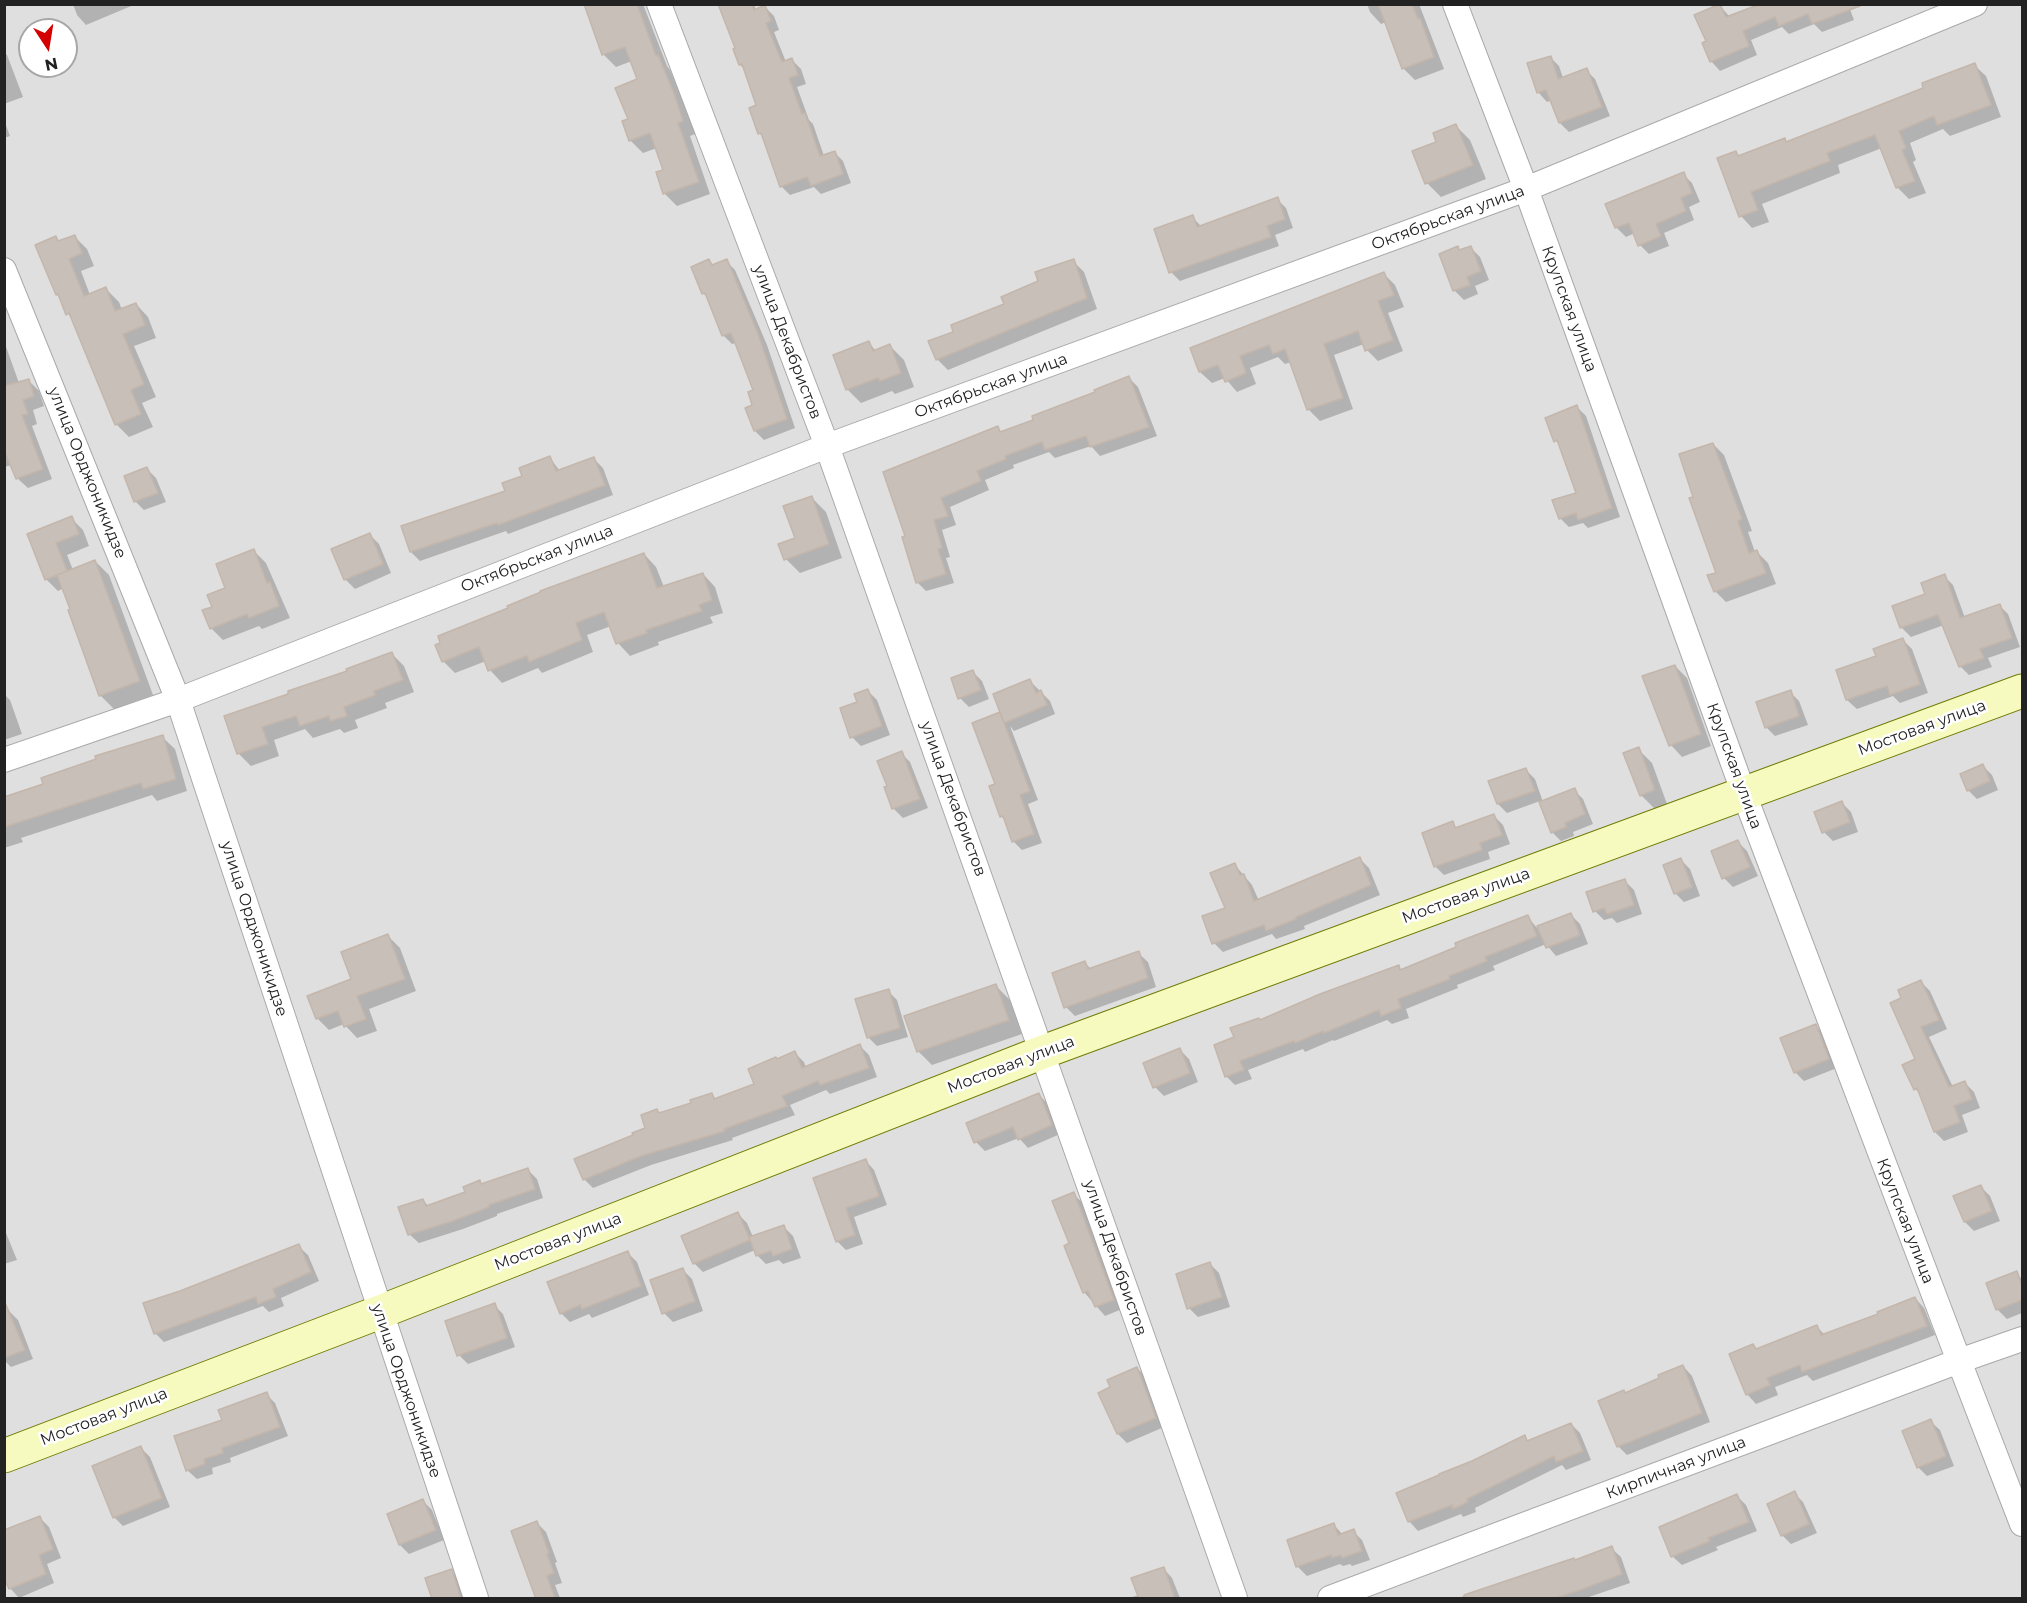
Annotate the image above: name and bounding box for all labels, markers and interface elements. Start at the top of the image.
north arrow [18,18,78,78]
text: N [43,54,60,75]
street label: Октябрьская улица [1369,181,1527,255]
street label: Крупская улица [1537,243,1601,375]
street label: улица Декабристов [749,262,825,422]
street label: Октябрьская улица [912,349,1070,423]
street label: улица Орджоникидзе [44,384,130,562]
street label: Октябрьская улица [458,521,616,597]
street label: Мостовая улица [1855,696,1989,760]
street label: Крупская улица [1702,700,1766,832]
street label: улица Декабристов [916,719,990,879]
street label: улица Орджоникидзе [217,839,291,1019]
street label: Мостовая улица [1399,864,1533,928]
street label: Мостовая улица [945,1032,1077,1098]
street label: Крупская улица [1872,1156,1938,1286]
street label: улица Декабристов [1079,1178,1151,1338]
street label: Мостовая улица [492,1209,624,1275]
street label: улица Орджоникидзе [367,1301,445,1481]
street label: Мостовая улица [38,1384,170,1450]
street label: Кирпичная улица [1603,1432,1749,1504]

